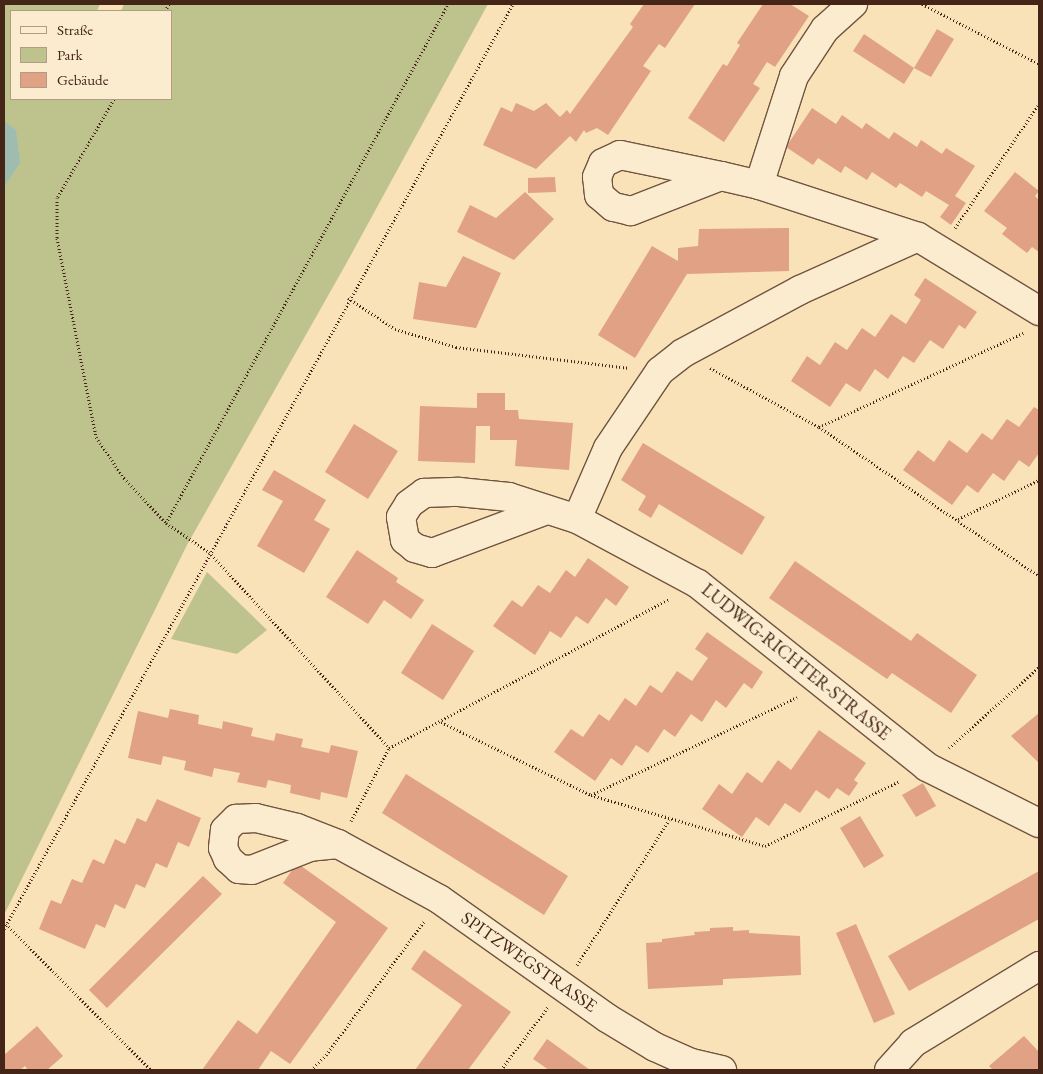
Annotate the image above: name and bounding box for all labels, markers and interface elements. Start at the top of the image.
legend [10,10,172,100]
text: Straße [57,20,93,39]
text: Park [57,45,83,64]
text: Gebäude [57,70,109,89]
street label: LUDWIG-RICHTER-STRASSE [697,579,895,745]
street label: SPITZWEGSTRASSE [457,907,601,1017]

